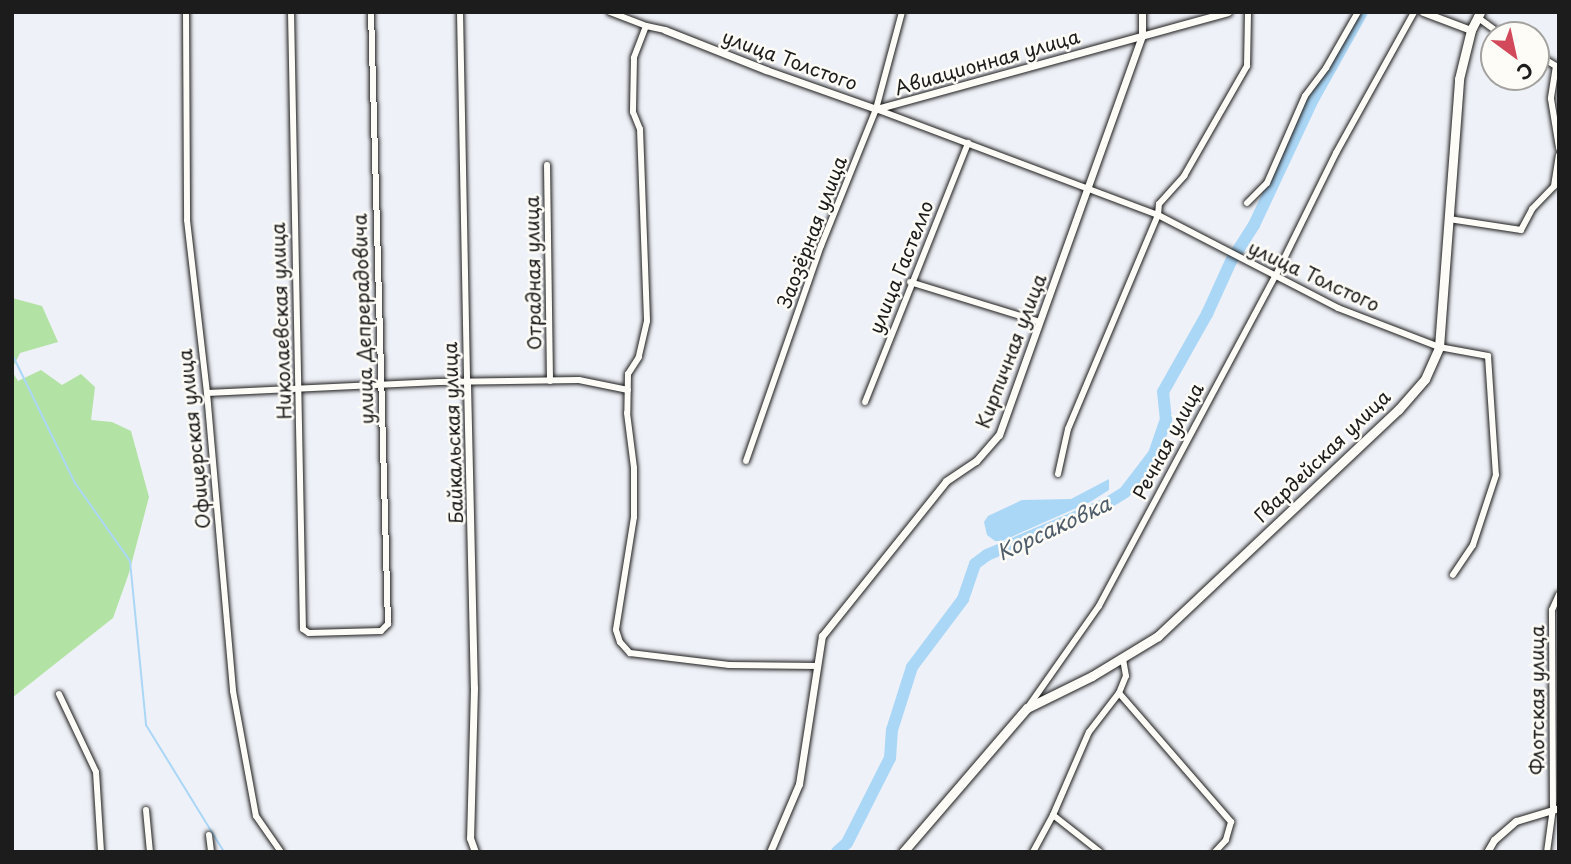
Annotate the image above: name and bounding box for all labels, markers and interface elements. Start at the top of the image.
north arrow [1480,21,1550,91]
street label: улица Толстого [719,25,861,95]
street label: Авиационная улица [891,25,1083,99]
text: С [1512,56,1539,88]
street label: Заозёрная улица [772,152,852,312]
street label: Отрадная улица [520,195,546,351]
street label: улица Гастелло [864,197,938,337]
street label: улица Депрерадовича [348,213,378,425]
street label: Николаевская улица [266,222,296,420]
street label: улица Толстого [1244,235,1384,317]
street label: Кирпичная улица [971,270,1051,432]
street label: Байкальская улица [438,341,468,525]
street label: Офицерская улица [173,347,215,531]
street label: Речная улица [1128,379,1208,503]
street label: Гвардейская улица [1249,385,1395,527]
water label: Корсаковка [992,490,1114,564]
street label: Флотская улица [1526,625,1548,775]

